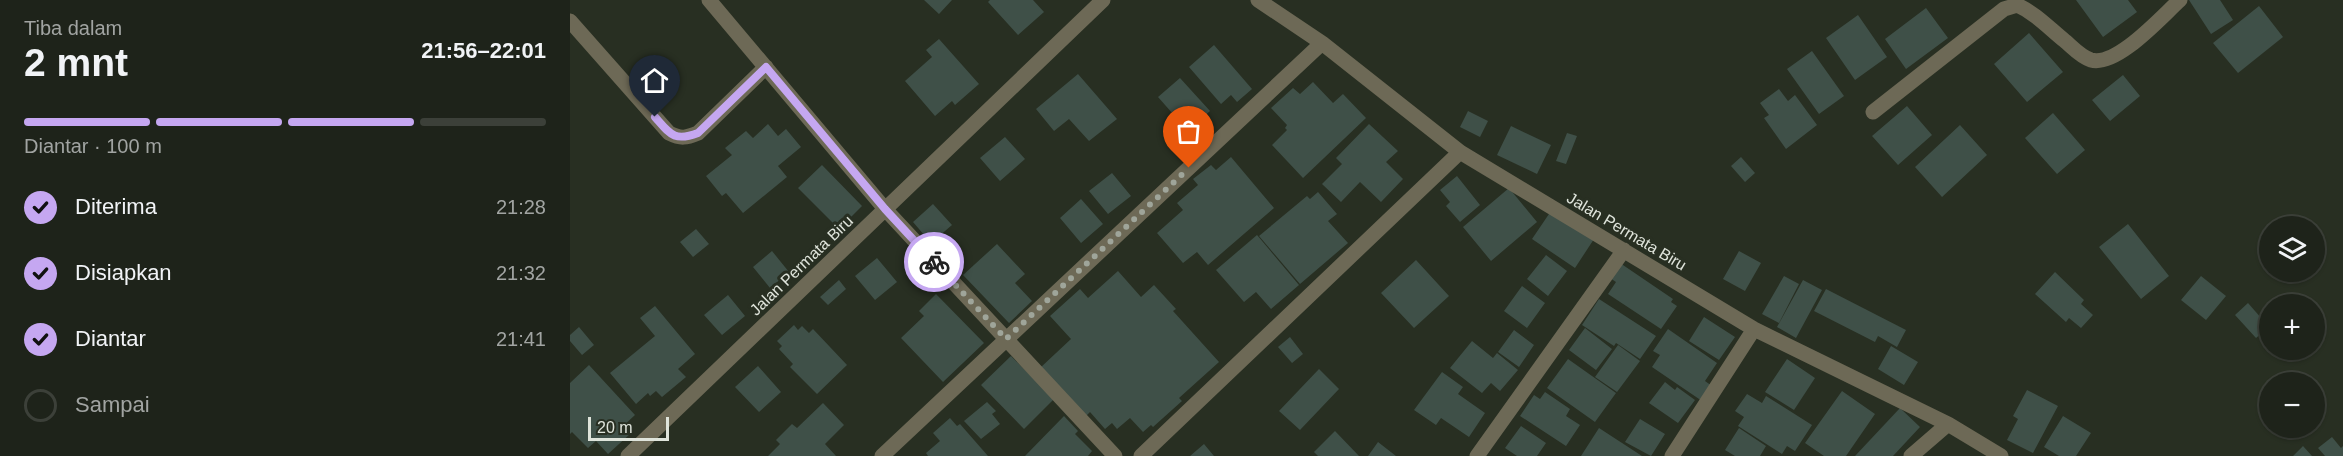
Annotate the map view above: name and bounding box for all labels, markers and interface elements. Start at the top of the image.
text: Tiba dalam [24,17,122,39]
text: 21:56–22:01 [421,38,546,63]
text: 2 mnt [24,41,128,84]
pin [629,55,680,117]
icon: home [638,64,671,97]
pin [1163,106,1214,168]
icon: bag [1172,115,1205,148]
text: Diantar · 100 m [24,135,162,157]
street label: Jalan Permata Biru [1564,189,1689,274]
icon: check [24,191,57,224]
text: Diterima [75,194,157,219]
text: 21:28 [496,196,546,218]
street label: Jalan Permata Biru [747,212,856,319]
map controls [2259,216,2325,438]
button: layers [2259,216,2325,282]
courier [904,232,964,292]
icon: bike [918,246,951,279]
icon: check [24,257,57,290]
text: Disiapkan [75,260,172,285]
text: 21:32 [496,262,546,284]
button: + [2259,294,2325,360]
icon: check [24,323,57,356]
text: Diantar [75,326,146,351]
text: 21:41 [496,328,546,350]
button: − [2259,372,2325,438]
text: Sampai [75,392,150,417]
scale bar [588,414,669,442]
text: 20 m [597,419,633,436]

